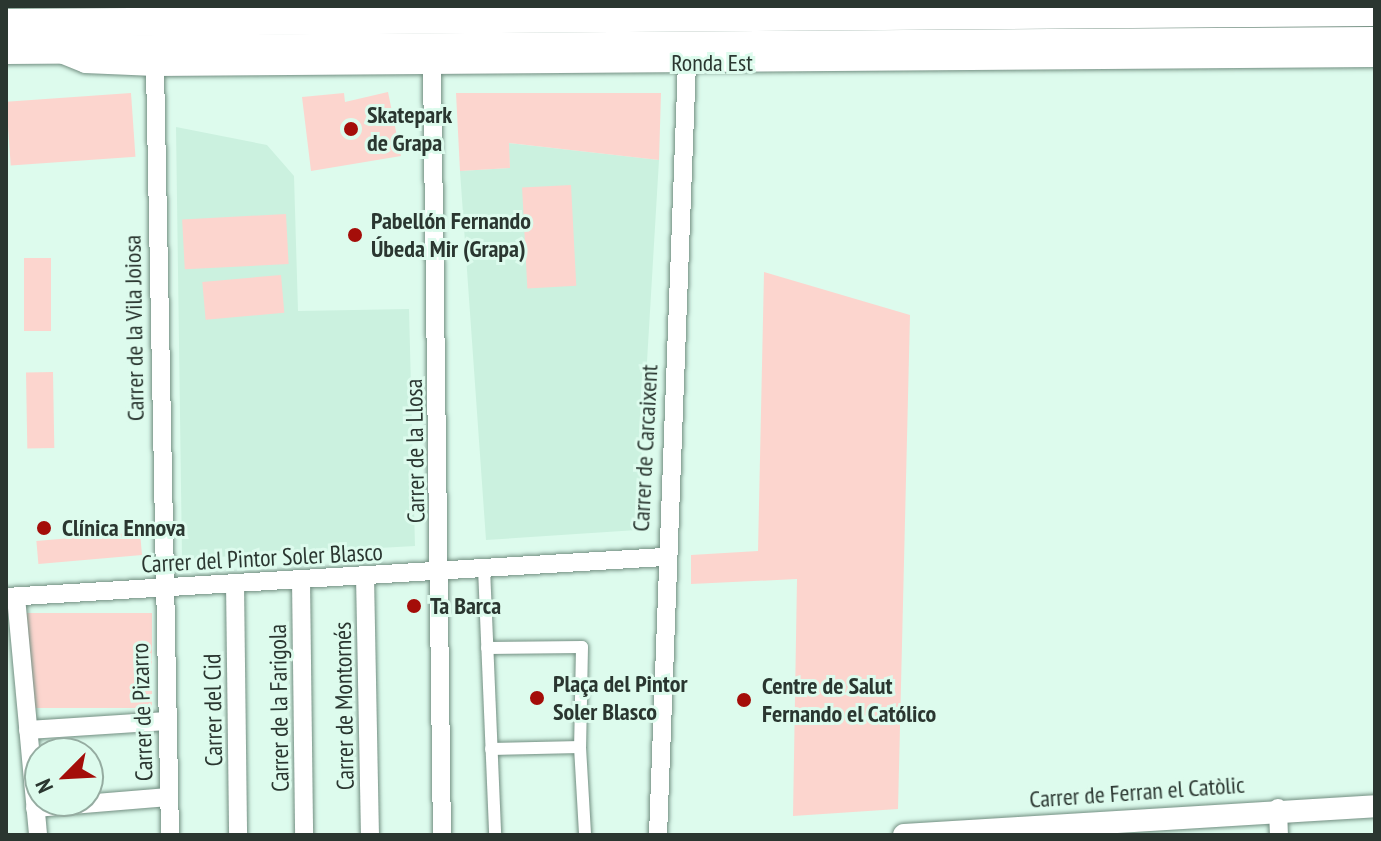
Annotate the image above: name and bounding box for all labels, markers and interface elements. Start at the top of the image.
street label: Ronda Est [671,49,753,77]
place label: Skatepark de Grapa [367,101,452,157]
marker: Skatepark de Grapa [342,120,360,138]
place label: Pabellón Fernando Úbeda Mir (Grapa) [371,207,531,263]
marker: Pabellón Fernando Úbeda Mir (Grapa) [346,226,364,244]
street label: Carrer de la Vila Joiosa [118,234,150,422]
street label: Carrer de Carcaixent [626,364,664,532]
street label: Carrer de la Llosa [399,379,431,523]
place label: Clínica Ennova [62,514,185,542]
marker: Clínica Ennova [33,517,55,539]
street label: Carrer del Pintor Soler Blasco [140,537,384,579]
place label: Ta Barca [430,592,501,620]
marker: Ta Barca [405,597,423,615]
street label: Carrer de Montornés [328,622,360,790]
street label: Carrer de la Farigola [263,624,295,792]
street label: Carrer de Pizarro [125,642,159,782]
street label: Carrer del Cid [198,653,228,767]
place label: Plaça del Pintor Soler Blasco [553,670,687,726]
place label: Centre de Salut Fernando el Católico [762,672,936,728]
marker: Plaça del Pintor Soler Blasco [528,689,546,707]
marker: Centre de Salut Fernando el Católico [733,689,755,711]
north arrow [24,737,104,817]
street label: Carrer de Ferran el Catòlic [1028,770,1246,814]
text: N [29,775,59,797]

